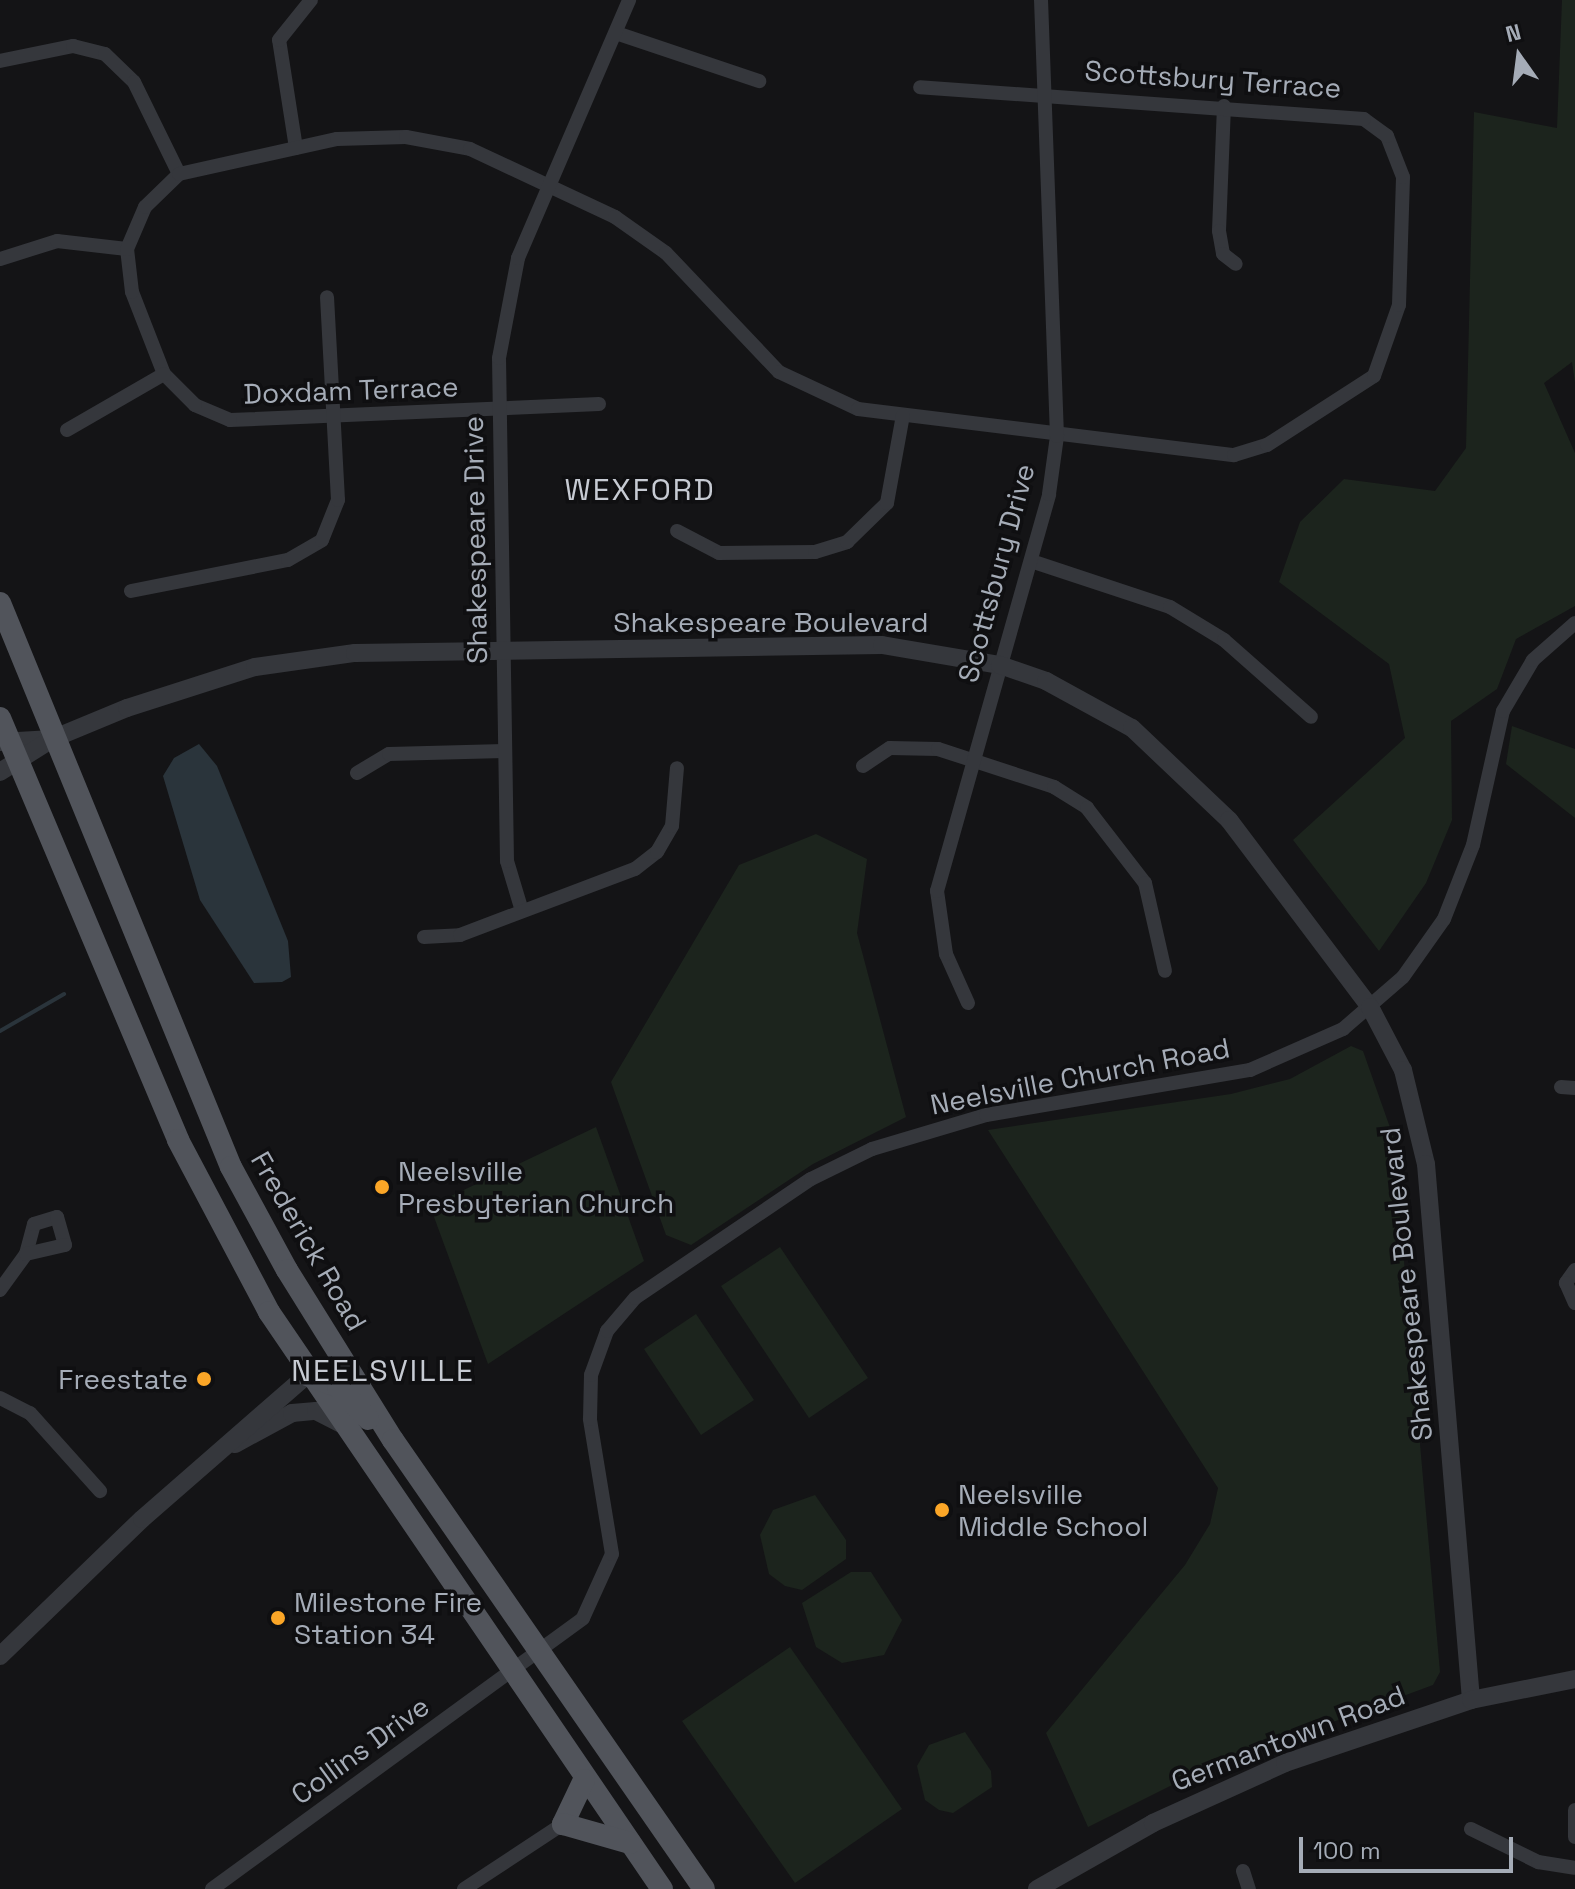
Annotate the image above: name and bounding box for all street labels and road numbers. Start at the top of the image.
street label: Scottsbury Terrace [1083,53,1343,105]
street label: Doxdam Terrace [243,369,459,411]
street label: Shakespeare Drive [456,416,494,664]
street label: Scottsbury Drive [951,460,1041,686]
street label: Shakespeare Boulevard [613,605,929,639]
street label: Neelsville Church Road [927,1030,1233,1122]
street label: Shakespeare Boulevard [1373,1125,1439,1443]
street label: Frederick Road [244,1145,374,1337]
street label: Germantown Road [1166,1678,1410,1798]
street label: Collins Drive [285,1689,435,1811]

